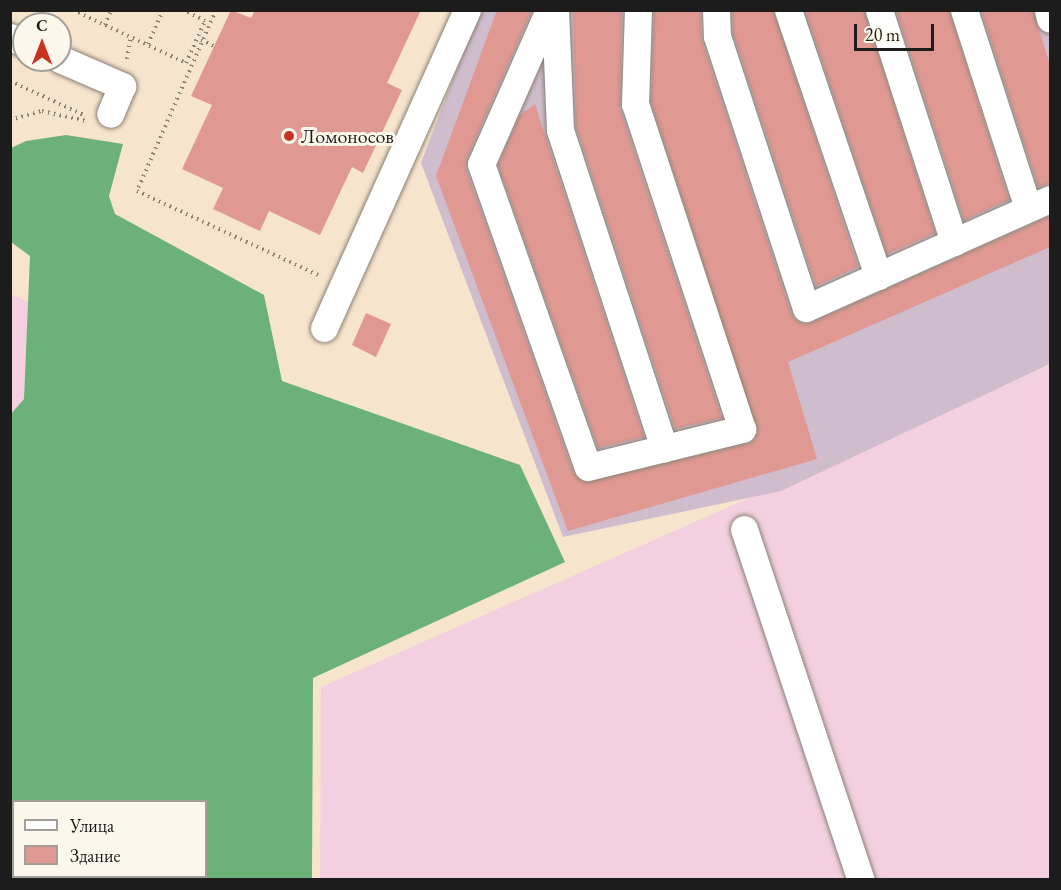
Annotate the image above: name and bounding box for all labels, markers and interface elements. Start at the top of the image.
north arrow [12,12,72,72]
scale bar [857,12,936,50]
text: С [36,15,48,36]
text: 20 m [865,23,900,46]
place label: Ломоносов [301,124,394,148]
marker: Ломоносов [282,129,296,143]
legend [12,800,207,878]
text: Улица [70,814,114,837]
text: Здание [70,844,120,867]

